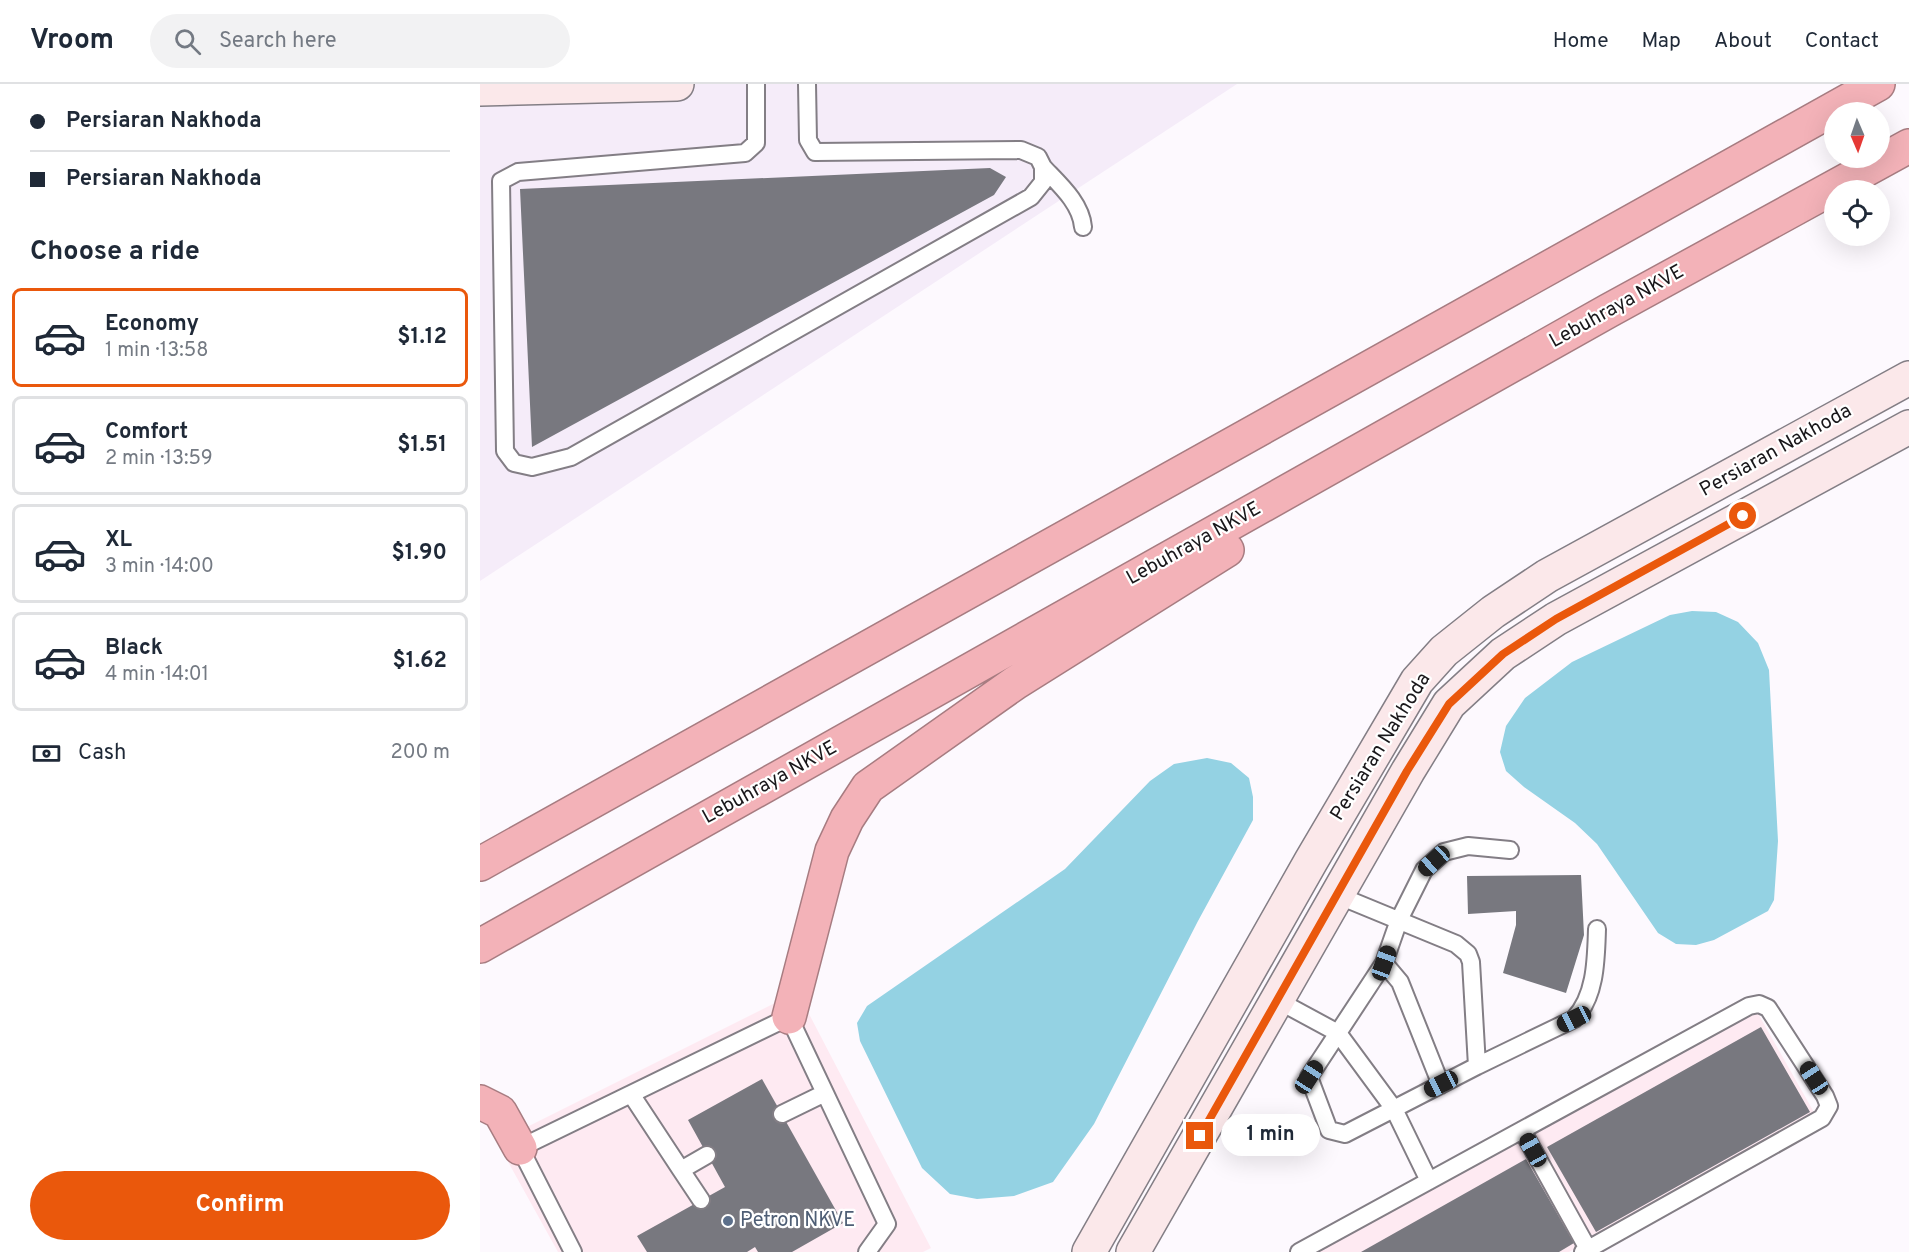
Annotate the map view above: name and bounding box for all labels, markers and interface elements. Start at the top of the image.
search box [150,14,570,68]
text: Vroom [30,23,114,59]
icon: search [171,25,204,58]
text: Search here [219,28,337,55]
text: Home [1553,28,1609,55]
text: Map [1642,28,1681,55]
text: About [1714,28,1772,55]
text: Contact [1805,28,1879,55]
north arrow [1824,102,1890,168]
map controls [1824,102,1890,246]
text: Persiaran Nakhoda [66,108,261,135]
text: Persiaran Nakhoda [66,166,261,193]
button: locate [1824,180,1890,246]
text: Choose a ride [30,235,200,269]
street label: Lebuhraya NKVE [1545,259,1689,355]
icon: car [33,311,87,365]
text: Economy [105,311,199,338]
text: $1.12 [397,324,447,351]
text: 1 min · 13:58 [105,338,208,364]
street label: Persiaran Nakhoda [1695,398,1857,504]
icon: car [33,419,87,473]
text: Comfort [105,419,188,446]
text: $1.51 [397,432,447,459]
text: 2 min · 13:59 [105,446,213,472]
street label: Lebuhraya NKVE [1122,496,1266,592]
route start [1729,502,1756,529]
icon: car [33,527,87,581]
text: XL [105,527,132,554]
text: $1.90 [391,540,447,567]
text: 3 min · 14:00 [105,554,214,580]
icon: car [33,635,87,689]
text: Black [105,635,163,662]
text: $1.62 [392,648,447,675]
text: 4 min · 14:01 [105,662,209,688]
street label: Persiaran Nakhoda [1325,668,1437,826]
street label: Lebuhraya NKVE [698,735,842,831]
icon: cash [30,737,63,770]
text: Cash [78,740,127,767]
text: 200 m [391,740,450,766]
car [1415,842,1453,880]
car [1369,943,1399,983]
car [1554,1003,1594,1035]
car [1292,1057,1326,1097]
car [1797,1058,1831,1098]
car [1421,1068,1461,1100]
callout: 1 min [1221,1115,1320,1157]
route end [1186,1122,1213,1149]
text: 1 min [1246,1122,1295,1148]
car [1516,1130,1550,1170]
button: Confirm [30,1171,450,1240]
place label: Petron NKVE [740,1208,855,1234]
marker: Petron NKVE [721,1214,735,1228]

